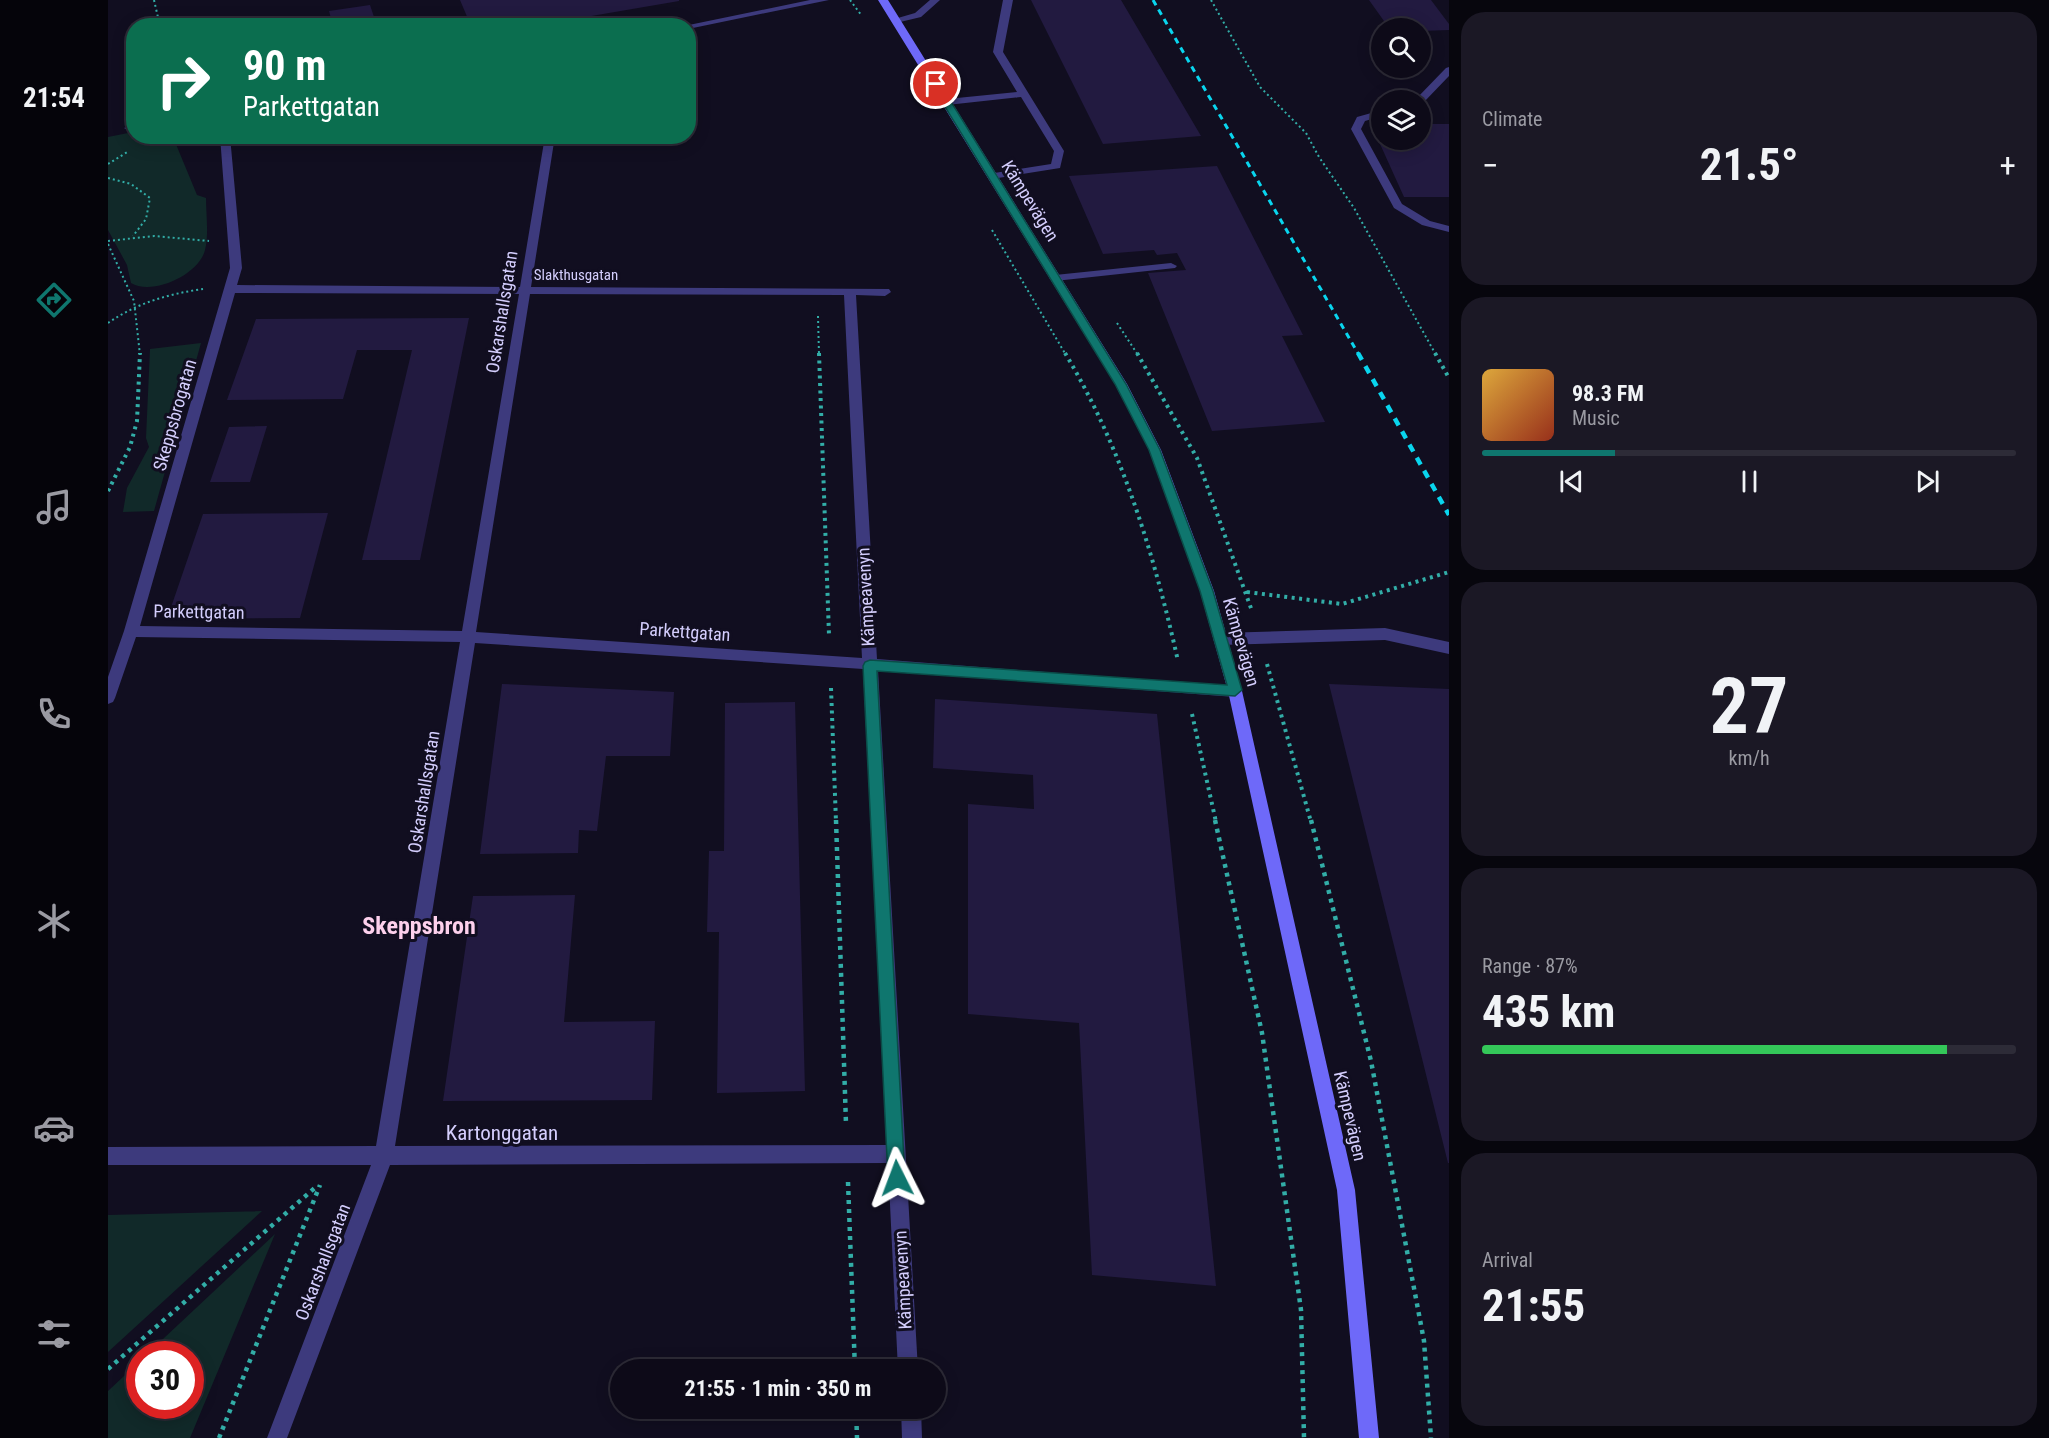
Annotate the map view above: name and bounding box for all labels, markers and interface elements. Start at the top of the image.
map controls [1371,18,1431,150]
button: search [1371,18,1431,78]
text: 90 m [243,41,326,90]
icon: right [144,42,222,120]
pin [910,58,961,109]
icon: arrive [919,67,952,100]
text: 21:54 [23,82,85,114]
button: layers [1371,90,1431,150]
text: Parkettgatan [243,91,380,123]
text: Climate [1482,107,1542,131]
text: 21.5° [1700,138,1798,191]
text: − [1482,146,1499,185]
text: + [2000,146,2016,185]
street label: Kämpevägen [997,156,1064,245]
street label: Oskarshallsgatan [481,249,522,375]
street label: Slakthusgatan [534,266,618,284]
icon: directions [33,279,75,321]
street label: Skeppsbrogatan [149,357,200,473]
text: 98.3 FM [1572,381,1644,406]
text: Music [1572,406,1620,430]
icon: previous [1555,465,1588,498]
icon: pause [1733,465,1766,498]
icon: next [1911,465,1944,498]
icon: music [33,486,75,528]
street label: Kämpeavenyn [852,547,879,647]
street label: Kämpevägen [1219,595,1264,689]
street label: Parkettgatan [153,600,245,623]
street label: Parkettgatan [639,618,731,645]
text: 27 [1710,661,1788,752]
icon: phone [33,693,75,735]
street label: Oskarshallsgatan [403,729,444,855]
text: km/h [1728,746,1770,770]
icon: climate [33,900,75,942]
district label: Skeppsbron [362,912,476,940]
text: Range · 87% [1482,954,1578,978]
text: 435 km [1482,985,1615,1038]
street label: Kämpevägen [1330,1069,1371,1163]
icon: car [33,1107,75,1149]
street label: Kartonggatan [446,1121,558,1145]
position arrow [865,1146,929,1210]
street label: Oskarshallsgatan [291,1200,354,1323]
street label: Kämpeavenyn [889,1230,916,1330]
text: Arrival [1482,1248,1533,1272]
text: 21:55 [1482,1279,1585,1332]
icon: filters [33,1313,75,1355]
speed limit sign: 30 [126,1341,204,1419]
text: 21:55 · 1 min · 350 m [685,1376,871,1401]

